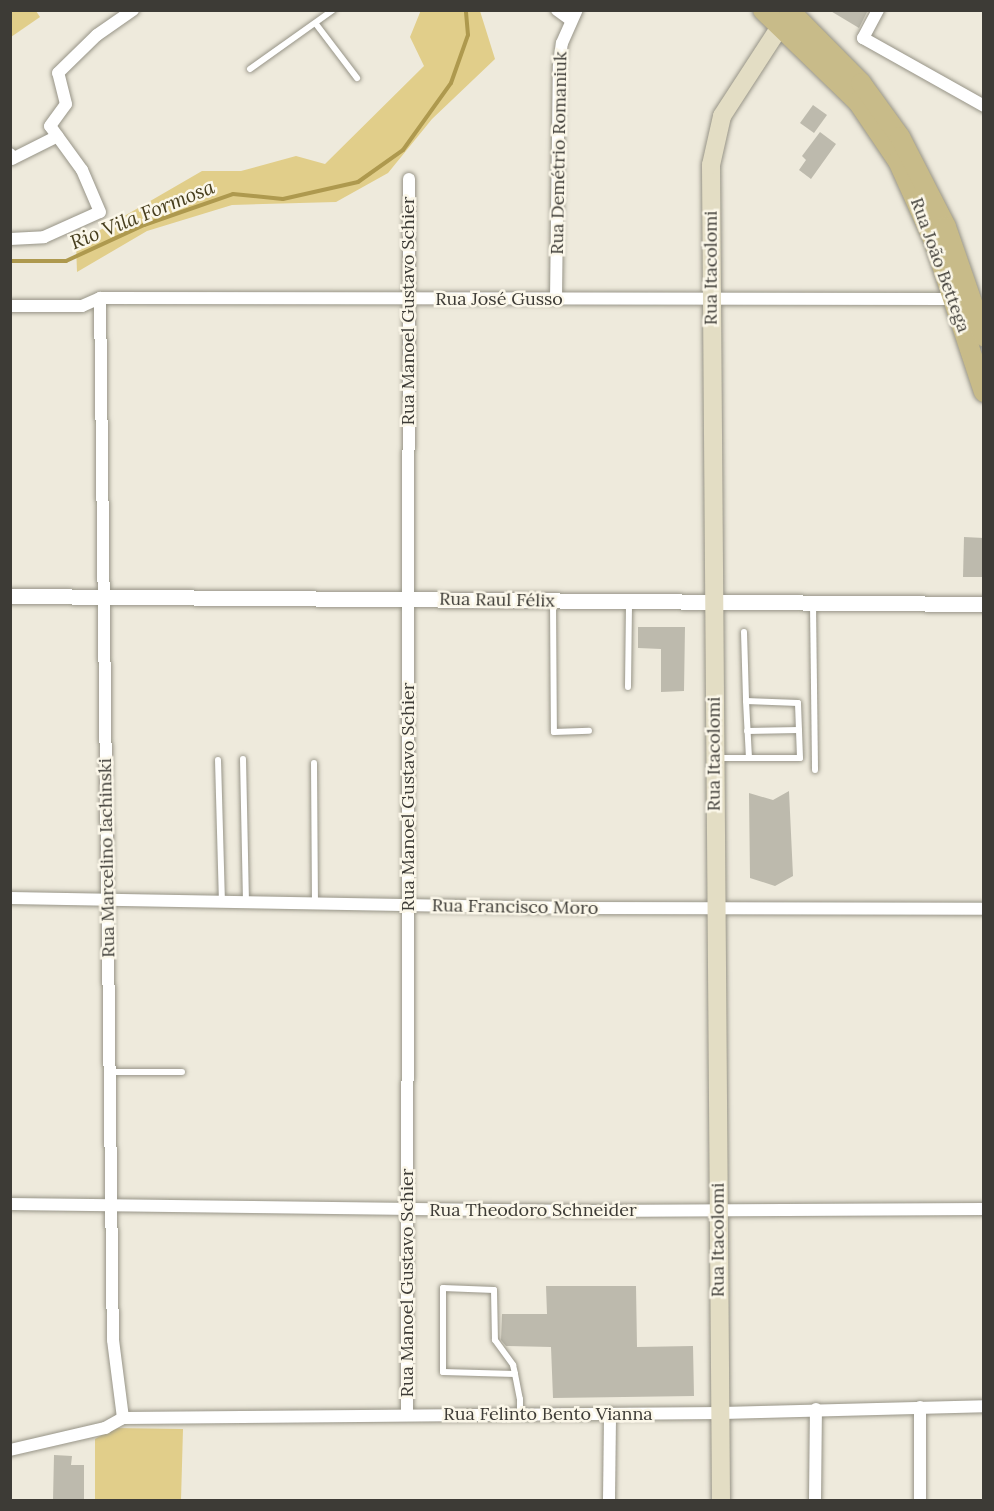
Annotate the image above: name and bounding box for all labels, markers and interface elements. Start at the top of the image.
street label: Rua Demétrio Romaniuk [546,51,572,255]
water label: Rio Vila Formosa [66,174,218,254]
street label: Rua João Bettega [906,195,974,335]
street label: Rua Manoel Gustavo Schier [397,197,419,425]
street label: Rua Itacolomi [700,211,722,325]
street label: Rua José Gusso [435,288,563,310]
street label: Rua Raul Félix [439,588,555,612]
street label: Rua Manoel Gustavo Schier [397,683,419,911]
street label: Rua Itacolomi [703,697,725,811]
street label: Rua Marcelino Iachinski [94,758,120,958]
street label: Rua Francisco Moro [432,895,598,919]
street label: Rua Manoel Gustavo Schier [396,1169,418,1397]
street label: Rua Itacolomi [707,1183,729,1297]
street label: Rua Theodoro Schneider [429,1199,637,1221]
street label: Rua Felinto Bento Vianna [443,1403,653,1425]

